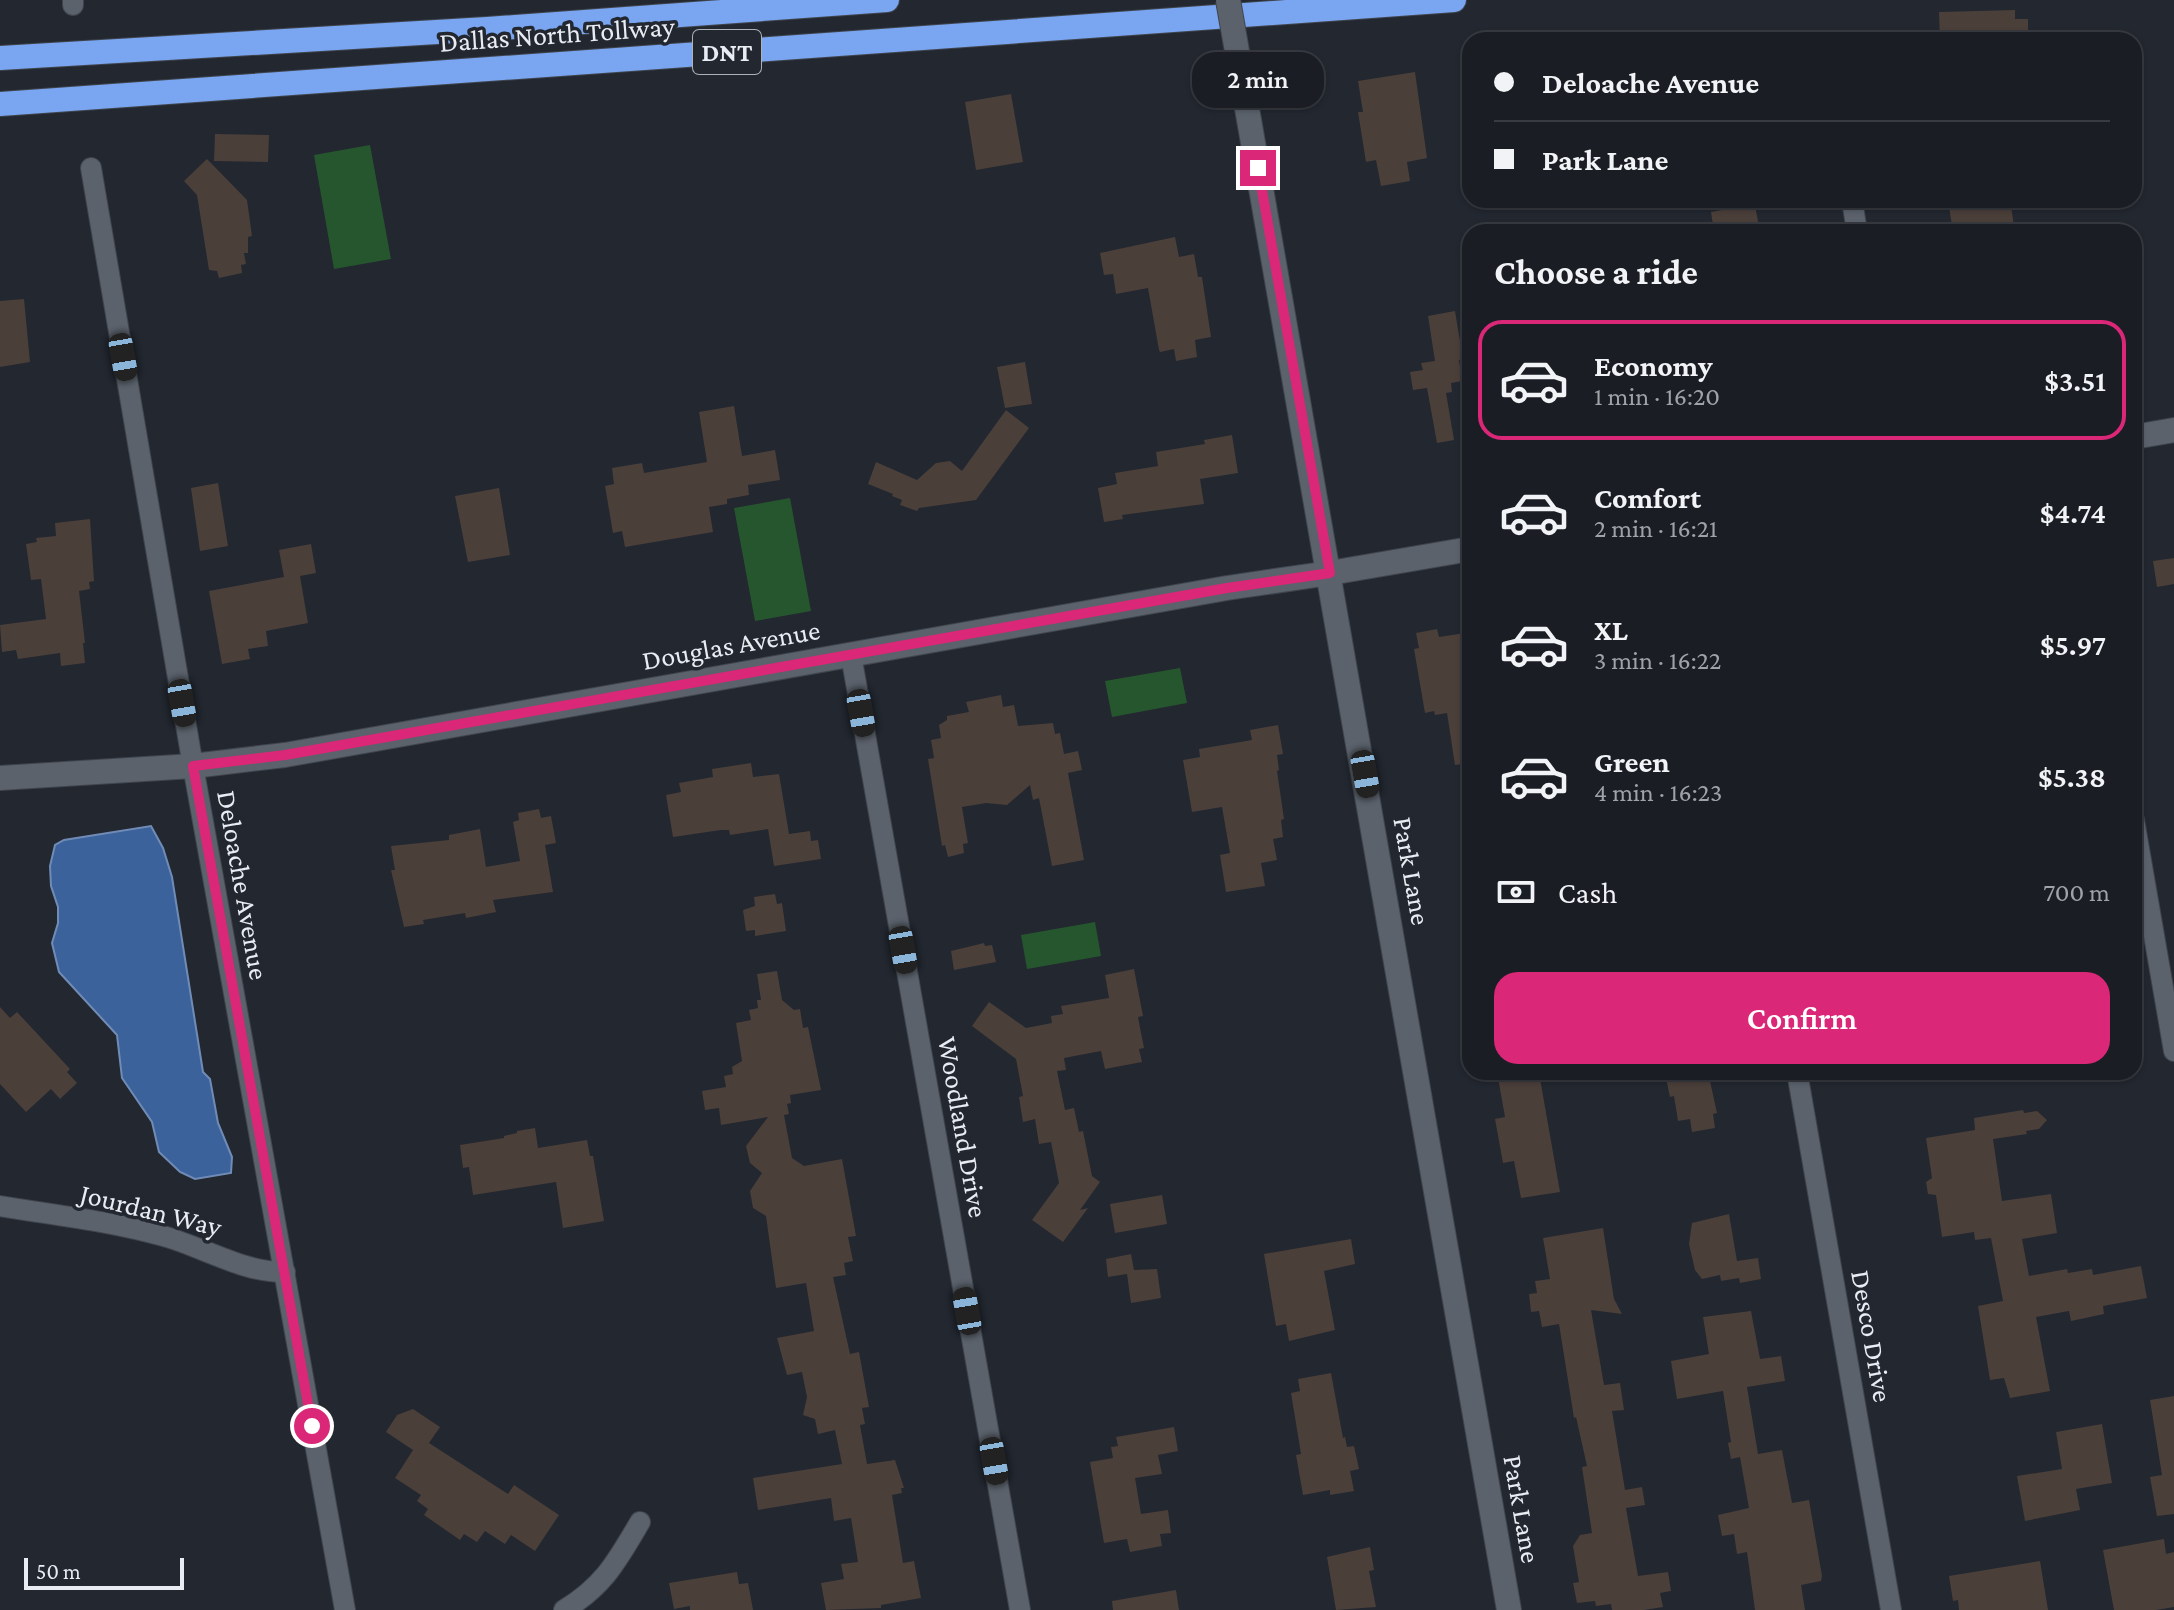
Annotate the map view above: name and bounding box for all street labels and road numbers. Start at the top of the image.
street label: Dallas North Tollway [438,10,677,58]
road number: DNT [693,30,761,74]
street label: Douglas Avenue [640,614,822,676]
street label: Deloache Avenue [211,788,275,982]
street label: Park Lane [1387,815,1437,927]
street label: Woodland Drive [932,1034,994,1220]
street label: Jourdan Way [74,1177,226,1243]
street label: Desco Drive [1845,1268,1899,1404]
street label: Park Lane [1497,1453,1547,1565]

